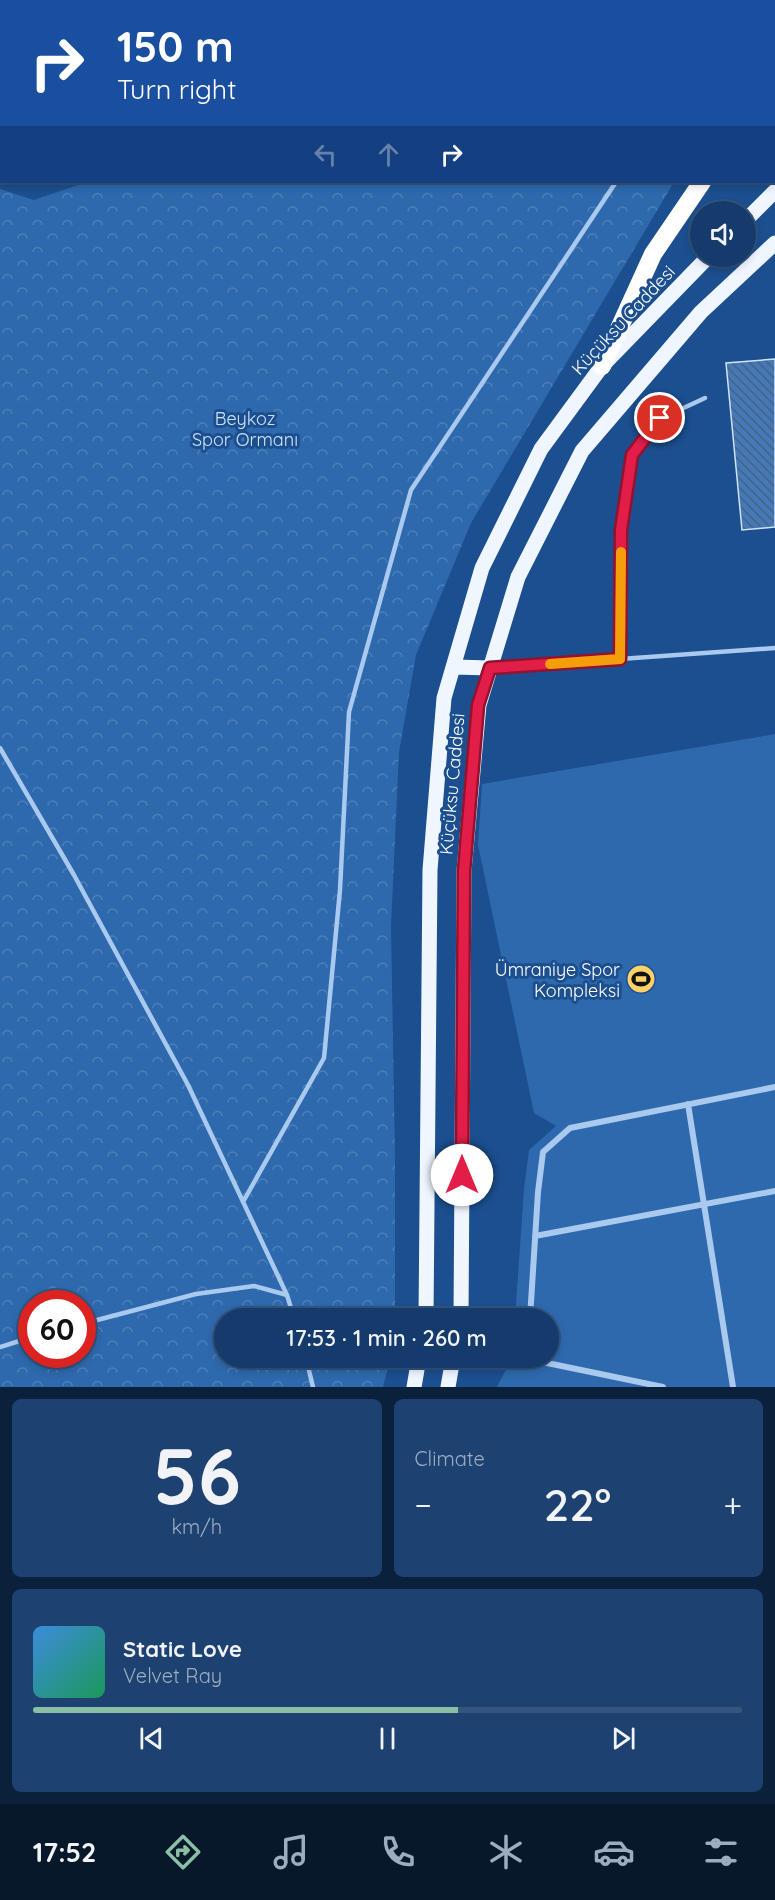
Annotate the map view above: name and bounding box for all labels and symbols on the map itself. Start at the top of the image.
street label: Küçüksu Caddesi [566,260,680,380]
pin [634,392,685,443]
park label: Beykoz Spor Ormanı [192,407,298,451]
street label: Küçüksu Caddesi [434,712,470,856]
place label: Ümraniye Spor Kompleksi [495,958,620,1002]
sports icon: Ümraniye Spor Kompleksi [625,963,657,995]
position arrow [430,1143,494,1207]
speed limit sign: 60 [18,1290,96,1368]

